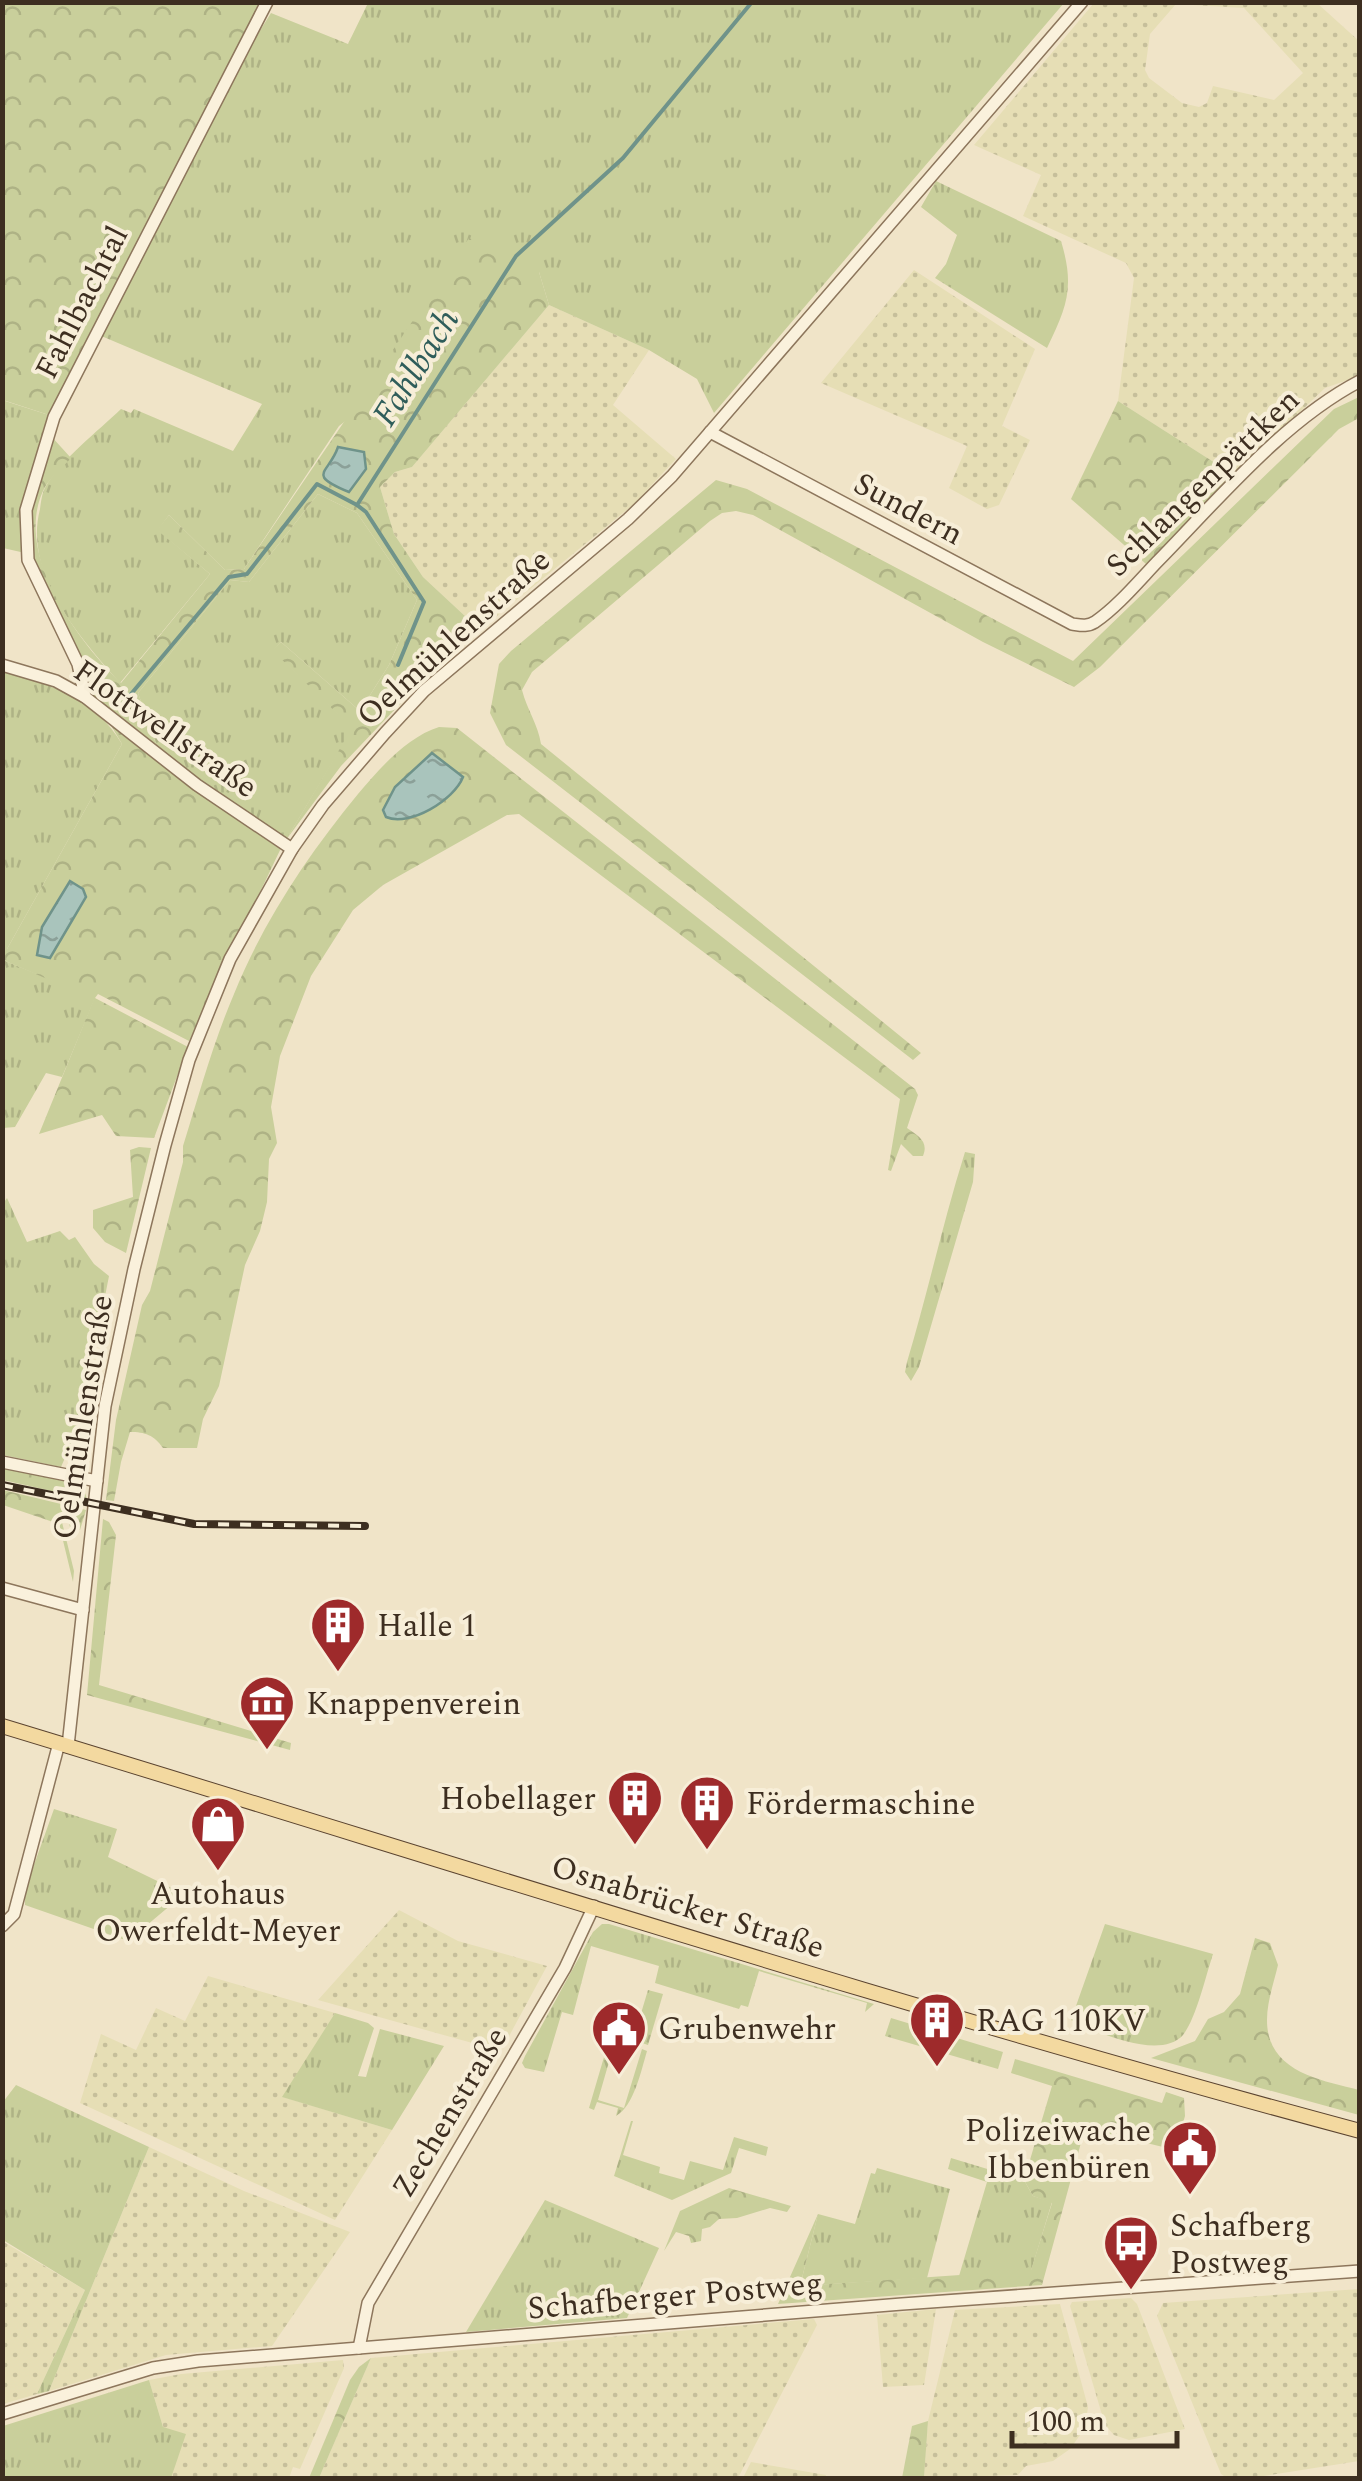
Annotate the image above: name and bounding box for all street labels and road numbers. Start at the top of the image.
street label: Fahlbachtal [23,217,142,388]
street label: Schlangenpättken [1095,377,1312,589]
street label: Sundern [845,460,972,559]
street label: Oelmühlenstraße [346,537,562,739]
street label: Flottwellstraße [63,647,267,811]
street label: Oelmühlenstraße [40,1291,127,1543]
street label: Osnabrücker Straße [545,1843,830,1972]
street label: Zechenstraße [380,2018,521,2208]
street label: Schafberger Postweg [525,2259,825,2334]

